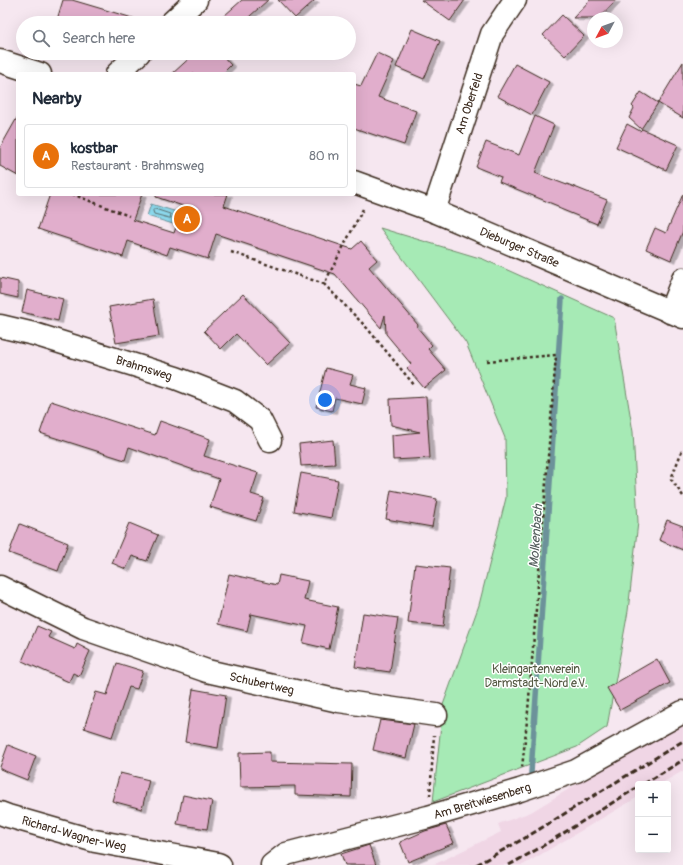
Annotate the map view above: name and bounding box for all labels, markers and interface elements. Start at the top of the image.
north arrow [587,12,623,48]
search box [16,16,356,60]
icon: search [30,27,52,49]
text: Search here [62,29,135,48]
street label: Am Oberfeld [453,71,487,136]
text: Nearby [32,88,81,109]
text: kostbar [71,139,118,158]
text: A [42,148,50,164]
text: 80 m [309,148,339,164]
text: Restaurant · Brahmsweg [71,158,204,174]
pin: A [174,204,200,234]
street label: Dieburger Straße [477,224,561,271]
street label: Brahmsweg [114,353,174,384]
your location [315,390,335,410]
water label: Molkenbach [526,503,546,568]
park label: Kleingartenverein Darmstadt-Nord e.V. [484,662,588,691]
street label: Schubertweg [228,669,295,699]
street label: Am Breitwiesenberg [432,780,533,823]
map controls [635,781,671,853]
button: + [635,781,671,817]
street label: Richard-Wagner-Weg [20,813,128,855]
button: − [635,817,671,853]

